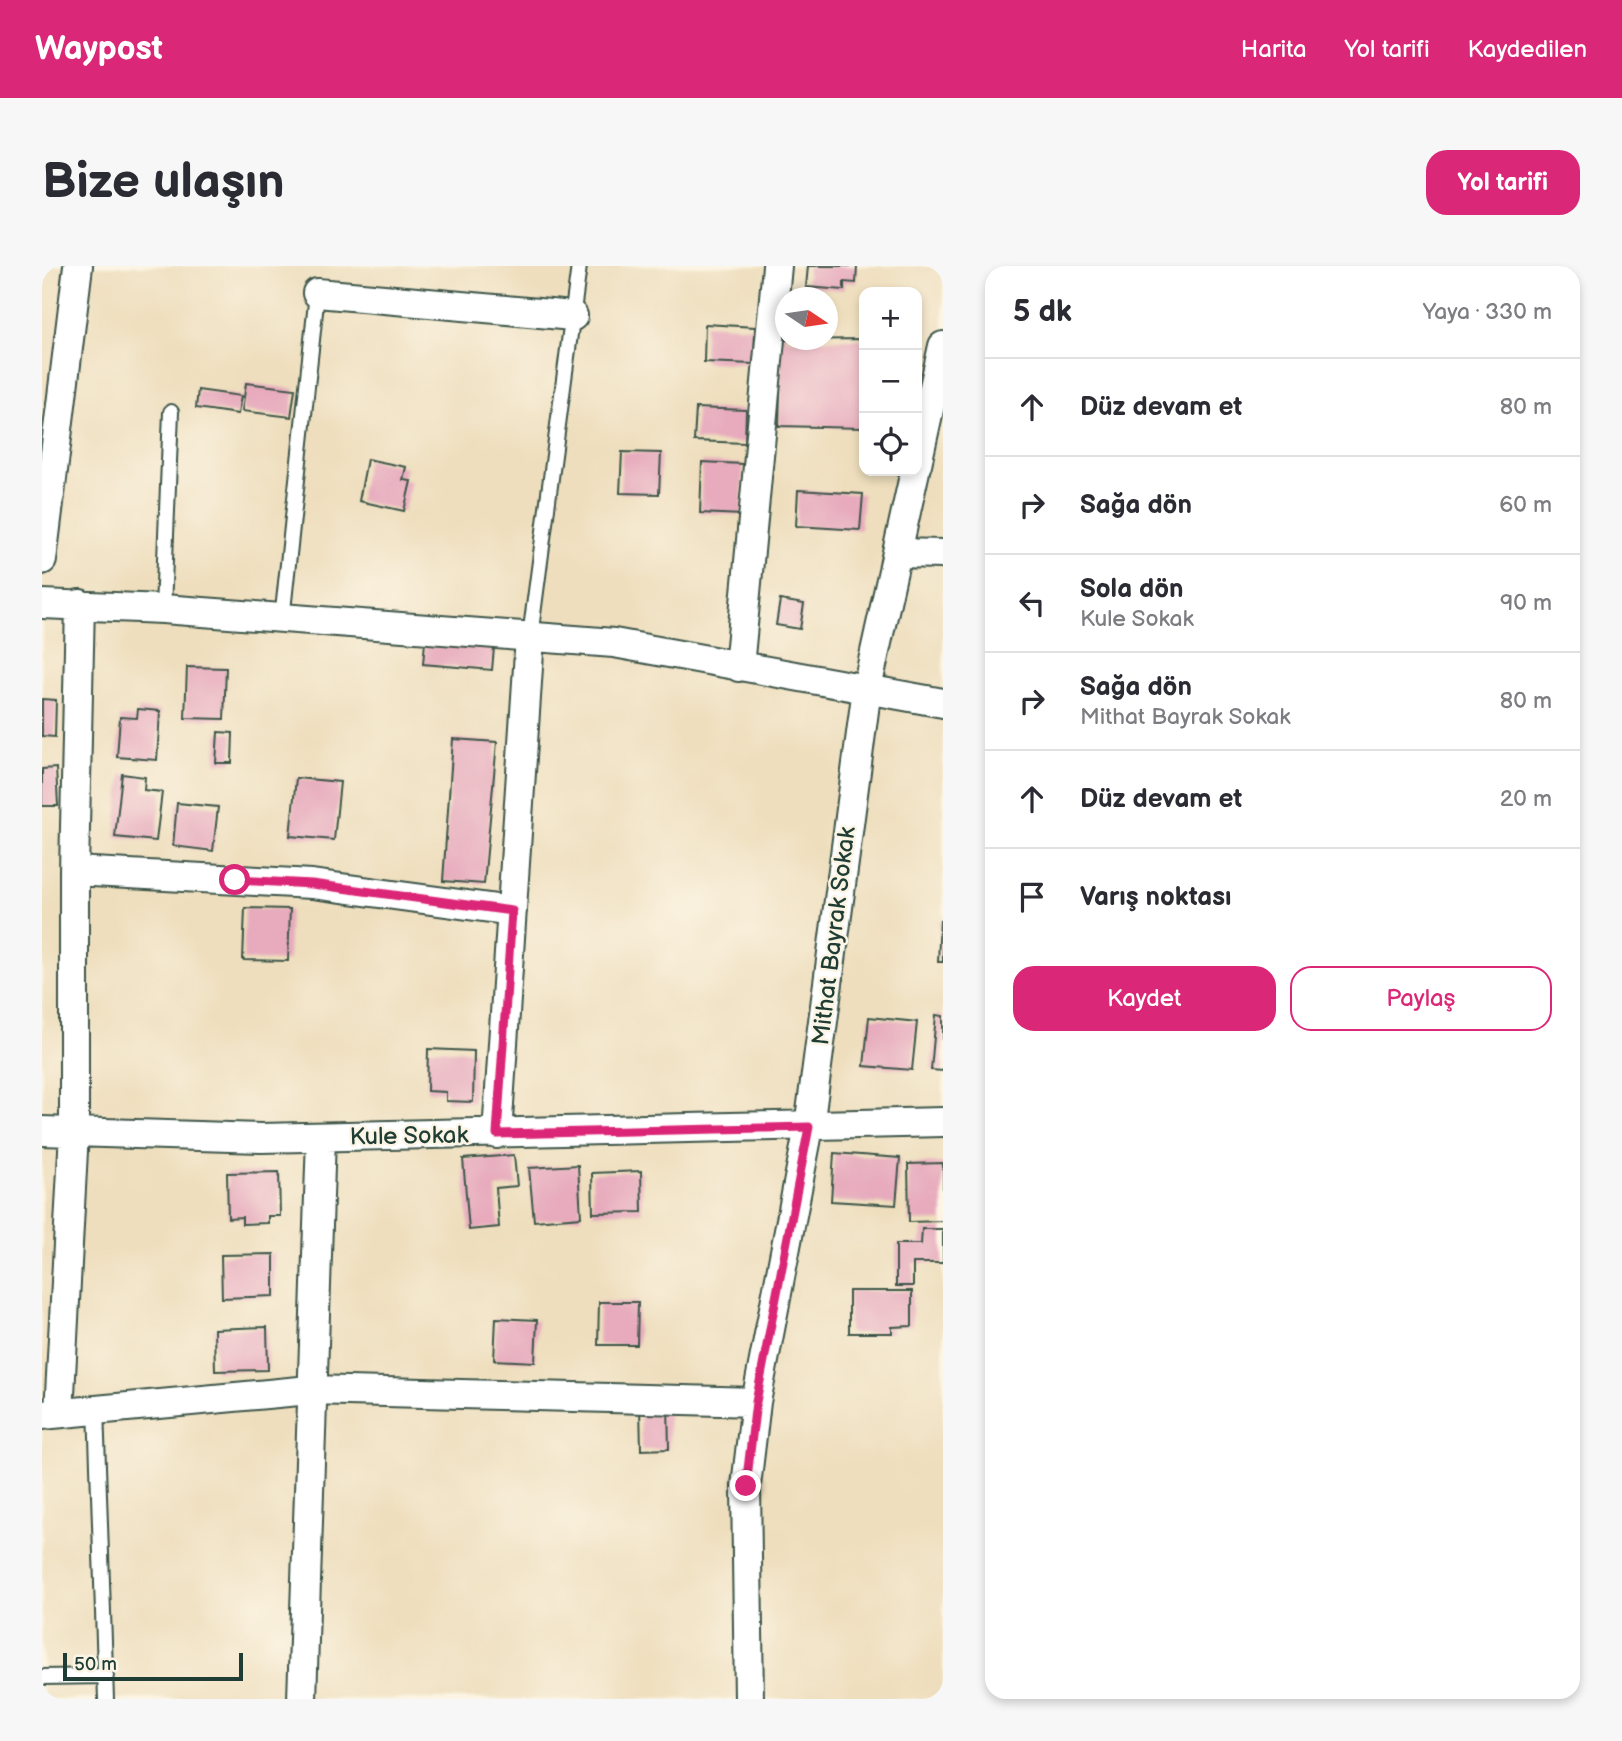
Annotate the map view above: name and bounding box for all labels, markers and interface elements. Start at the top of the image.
text: Waypost [35,29,163,69]
text: Harita [1241,35,1306,64]
text: Yol tarifi [1344,35,1430,64]
text: Kaydedilen [1468,35,1587,64]
button: Yol tarifi [1426,150,1580,215]
text: Bize ulaşın [42,153,285,212]
north arrow [775,287,838,350]
map controls [859,287,922,476]
button: + [859,287,922,350]
text: 5 dk [1013,294,1072,330]
text: Yaya · 330 m [1423,298,1552,326]
button: − [859,350,922,413]
icon: ahead [1013,388,1051,426]
text: Düz devam et [1080,392,1242,423]
text: 80 m [1500,393,1552,421]
button: locate [859,413,922,476]
icon: right [1013,486,1051,524]
text: Sağa dön [1080,490,1192,521]
text: 60 m [1499,491,1552,519]
text: Sola dön [1080,574,1184,605]
icon: left [1013,584,1051,622]
text: 90 m [1500,589,1552,617]
text: Kule Sokak [1080,605,1194,633]
text: Sağa dön [1080,672,1192,703]
icon: right [1013,682,1051,720]
text: 80 m [1500,687,1552,715]
text: Mithat Bayrak Sokak [1080,703,1291,731]
icon: ahead [1013,780,1051,818]
text: Düz devam et [1080,784,1242,815]
text: 20 m [1500,785,1552,813]
street label: Mithat Bayrak Sokak [806,825,862,1047]
route start [219,864,250,895]
icon: arrive [1013,878,1051,916]
text: Varış noktası [1080,882,1231,913]
button: Kaydet [1013,966,1276,1031]
button: Paylaş [1290,966,1552,1031]
street label: Kule Sokak [349,1120,469,1152]
route end [730,1470,761,1501]
scale bar [63,1650,243,1682]
text: 50 m [74,1653,117,1676]

